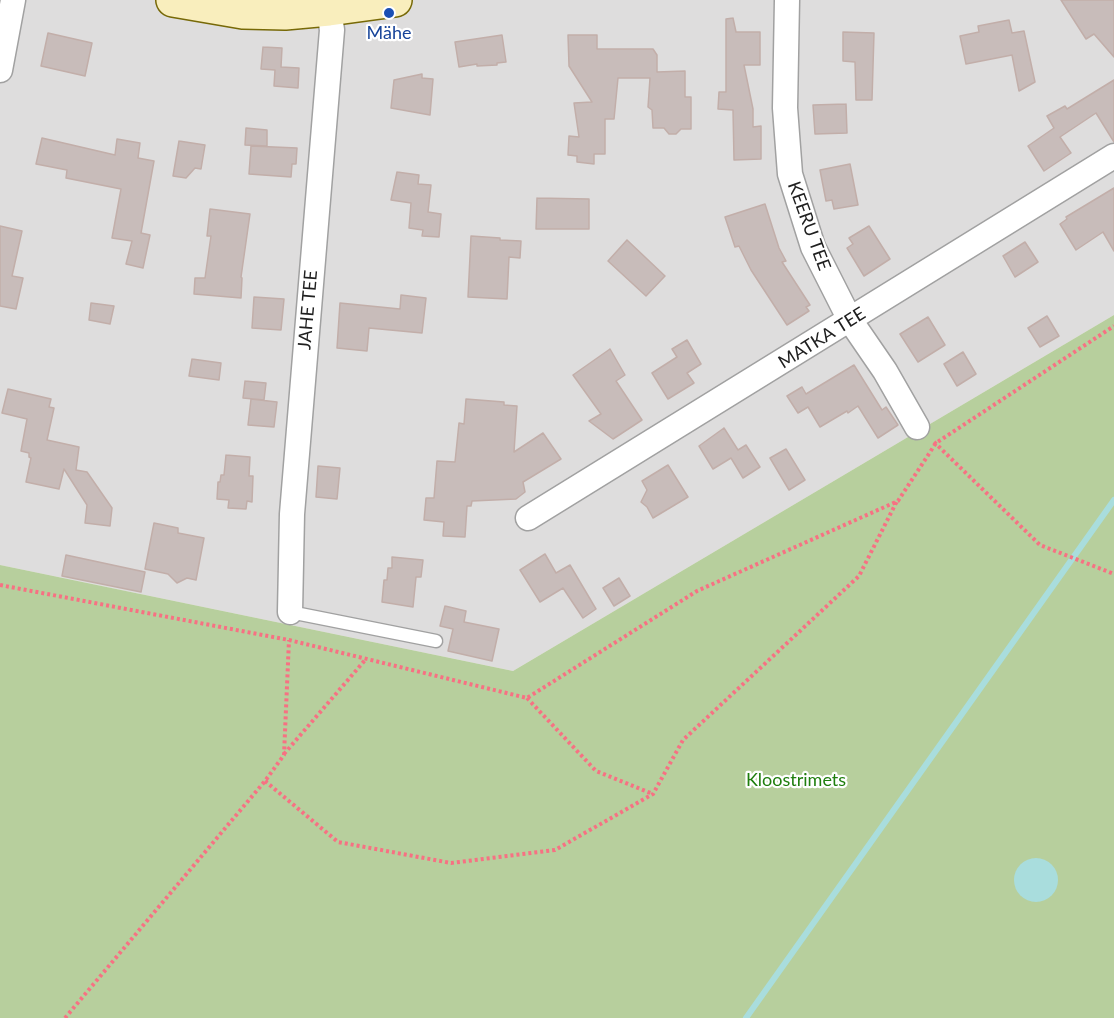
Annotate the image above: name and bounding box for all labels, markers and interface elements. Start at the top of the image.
marker: Mähe [382,6,396,20]
place label: Mähe [367,22,411,44]
street label: KEERU TEE [783,179,835,273]
street label: JAHE TEE [294,269,322,351]
street label: MATKA TEE [775,303,869,373]
park label: Kloostrimets [746,769,846,791]

